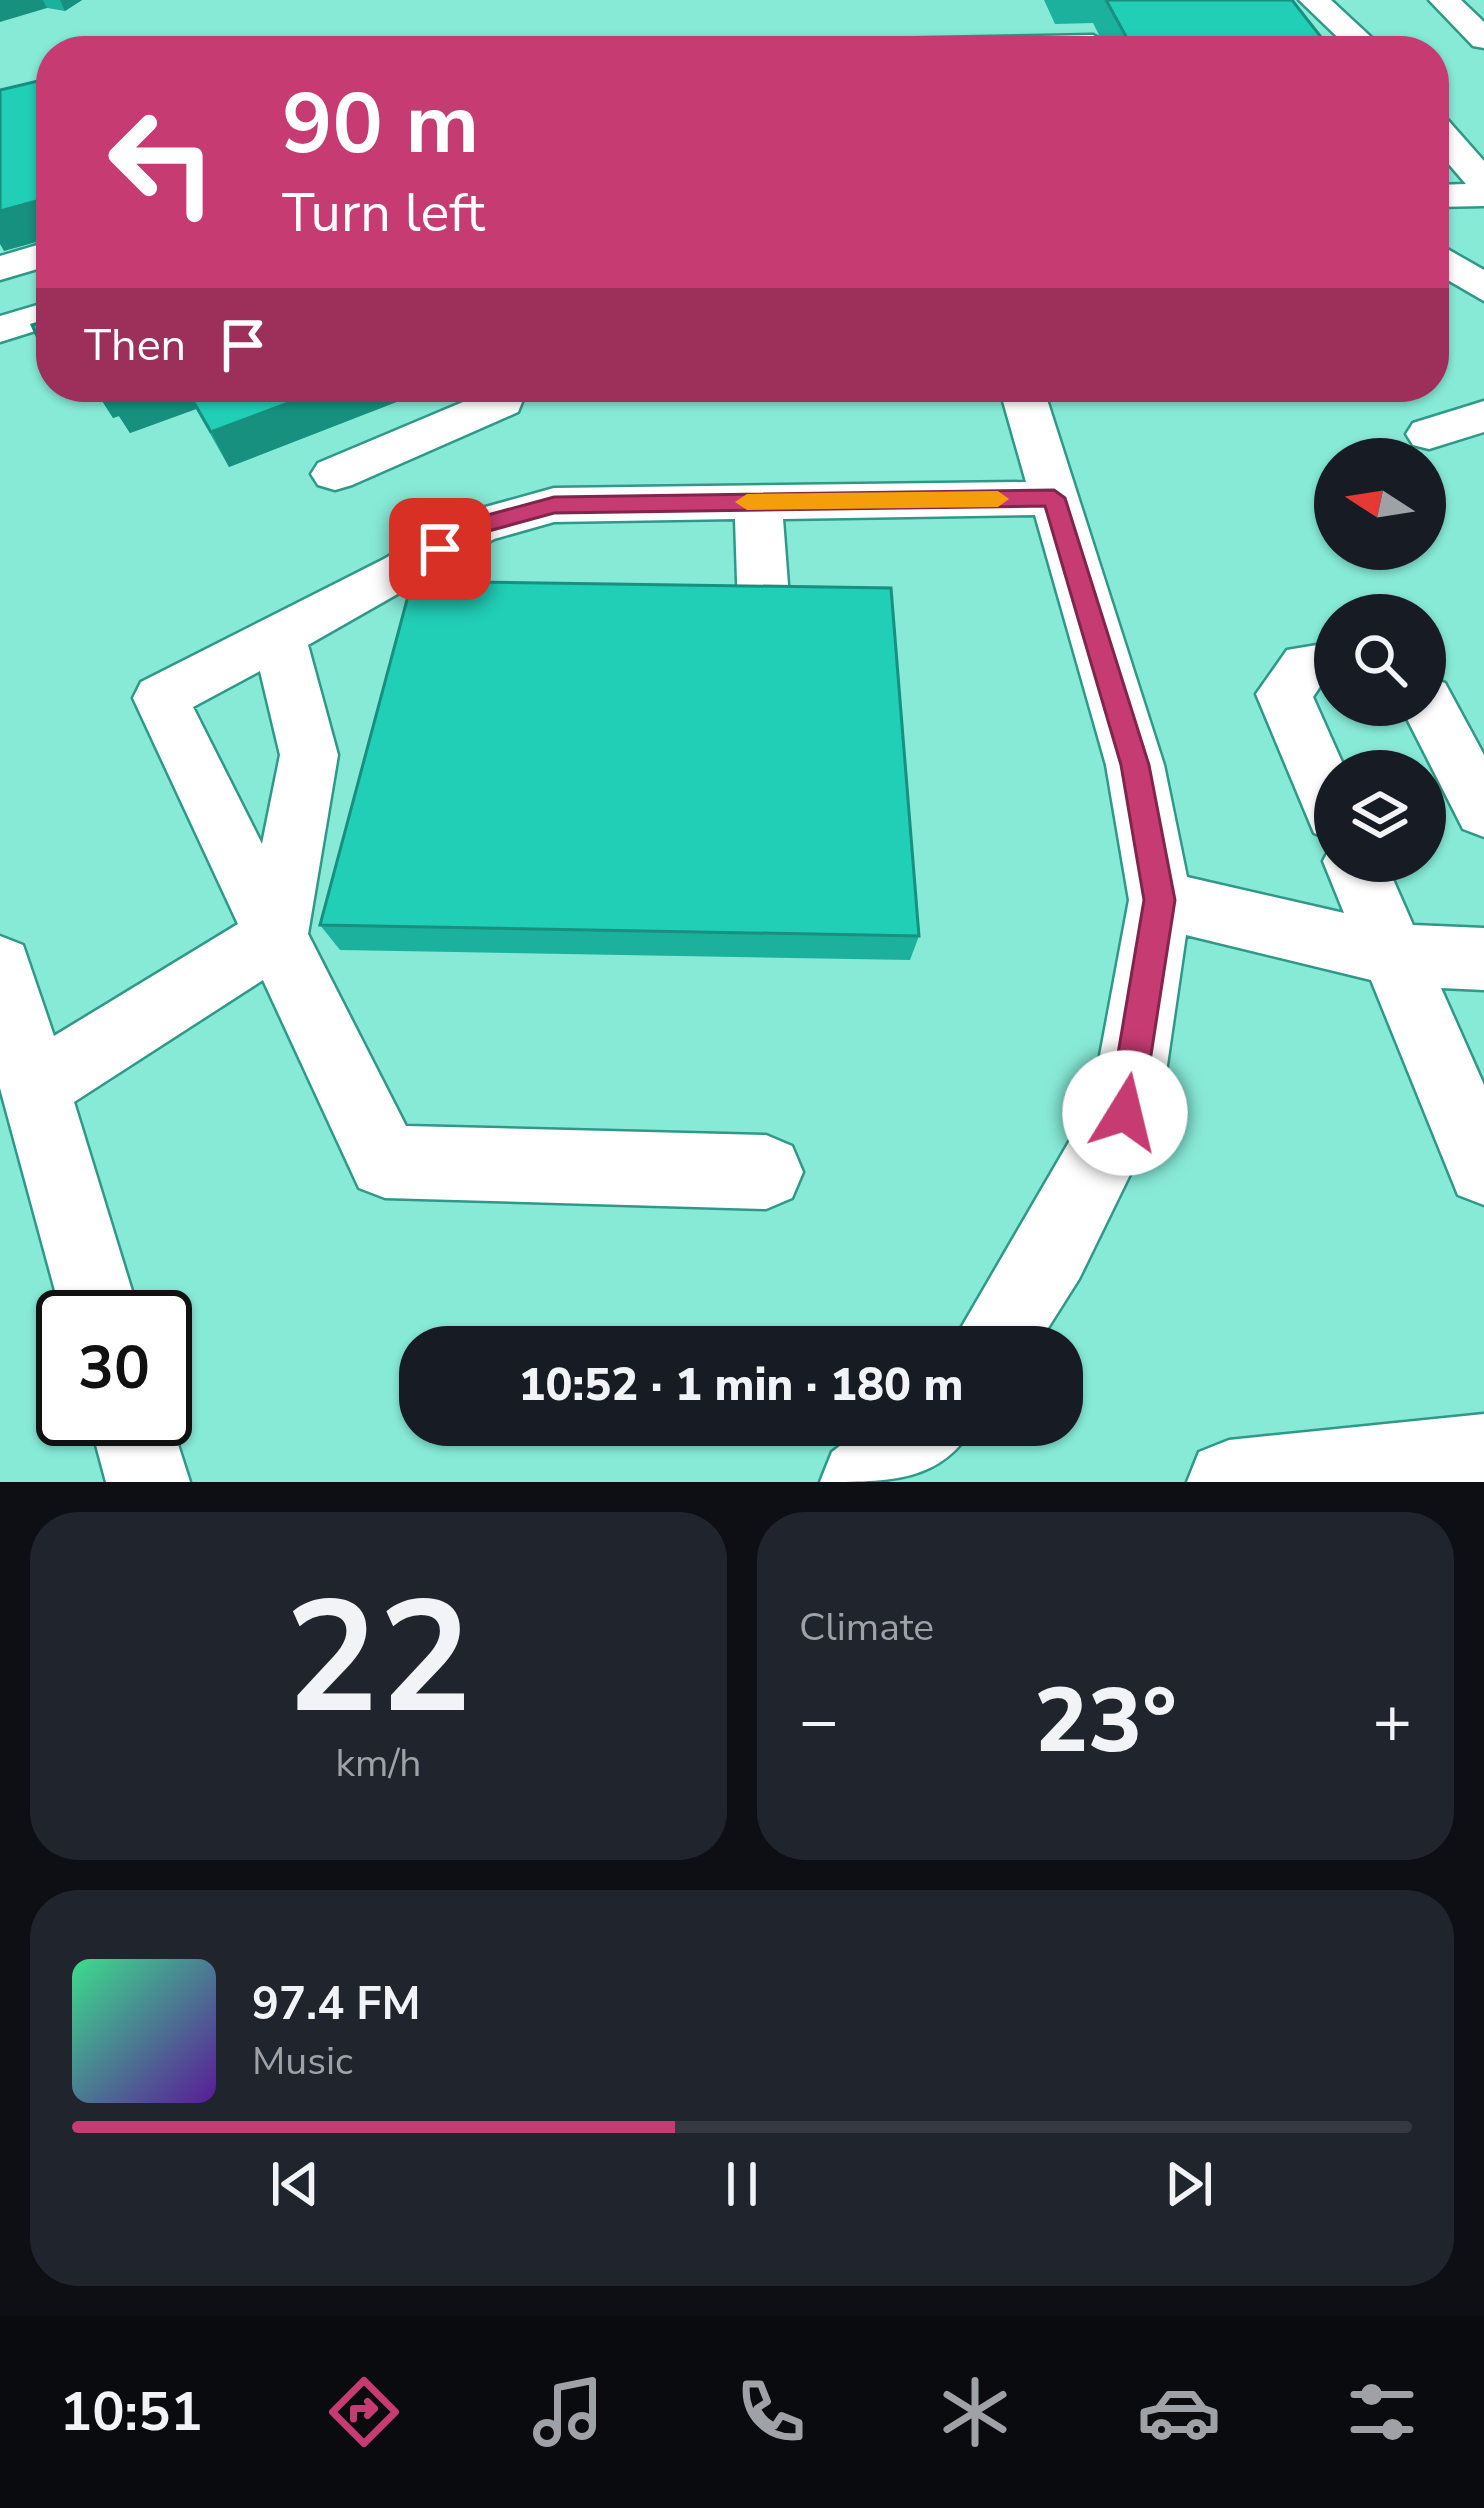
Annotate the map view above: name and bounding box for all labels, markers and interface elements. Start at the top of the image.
text: 90 m [282,67,479,182]
icon: left [84,84,240,240]
text: Turn left [282,176,485,250]
icon: arrive [210,312,276,378]
text: Then [84,315,186,376]
north arrow [1314,438,1446,570]
map controls [1314,438,1446,882]
pin [389,498,491,600]
icon: arrive [407,516,473,582]
button: search [1314,594,1446,726]
button: layers [1314,750,1446,882]
position arrow [1062,1050,1188,1176]
speed limit sign: 30 [36,1290,192,1446]
text: 10:52 · 1 min · 180 m [518,1355,964,1416]
text: 22 [285,1552,472,1765]
text: Climate [799,1601,934,1654]
text: 23° [1034,1660,1177,1783]
text: − [799,1676,839,1766]
text: + [1372,1676,1412,1766]
text: km/h [336,1737,421,1790]
text: 97.4 FM [252,1974,421,2035]
text: Music [252,2035,353,2088]
icon: previous [262,2151,328,2217]
icon: pause [709,2151,775,2217]
icon: next [1156,2151,1222,2217]
icon: directions [322,2370,406,2454]
icon: music [526,2370,610,2454]
icon: phone [729,2370,813,2454]
icon: climate [933,2370,1017,2454]
icon: car [1137,2370,1221,2454]
icon: filters [1340,2370,1424,2454]
text: 10:51 [60,2375,203,2449]

